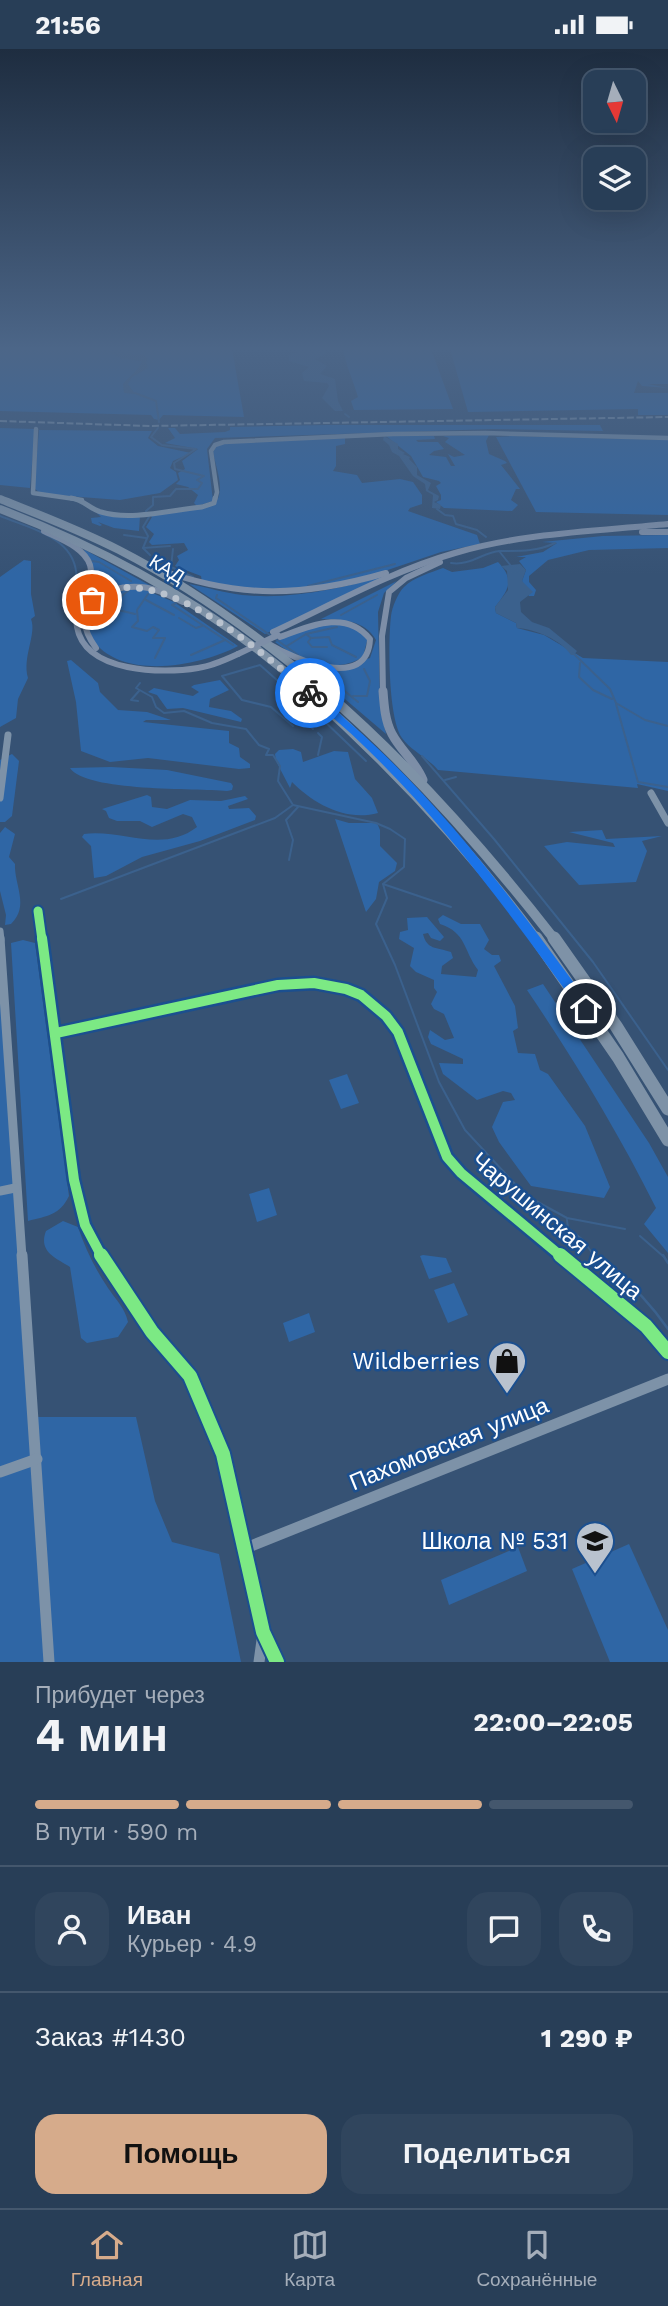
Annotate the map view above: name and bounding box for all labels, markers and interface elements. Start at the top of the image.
text: 21:56 [35,10,101,40]
north arrow [583,70,646,133]
map controls [583,70,646,210]
button: layers [583,147,646,210]
street label: КАД [145,549,189,589]
pin [62,570,122,630]
icon: bag [73,581,111,619]
courier [275,658,345,728]
icon: bike [291,674,329,712]
pin [556,979,616,1039]
icon: home [567,990,605,1028]
street label: Чарушинская улица [466,1147,648,1305]
shop icon: Wildberries [486,1340,528,1395]
place label: Wildberries [352,1348,480,1375]
street label: Пахомовская улица [346,1392,553,1496]
school or university icon: Школа № 531 [574,1520,616,1575]
place label: Школа № 531 [421,1528,568,1555]
text: Прибудет через [35,1682,205,1709]
text: 22:00–22:05 [473,1707,633,1737]
text: 4 мин [35,1708,168,1762]
text: В пути · 590 m [35,1819,198,1846]
button: person [35,1892,109,1966]
button: chat [467,1892,541,1966]
button: phone [559,1892,633,1966]
text: Иван [127,1900,192,1930]
text: Курьер · 4.9 [127,1931,257,1958]
text: Заказ #1430 [35,2022,186,2052]
text: 1 290 ₽ [541,2023,633,2053]
button: Помощь [35,2114,327,2194]
button: Поделиться [341,2114,633,2194]
tab: Главная [71,2226,143,2291]
tab: Карта [284,2226,335,2291]
tab: Сохранённые [476,2226,597,2291]

